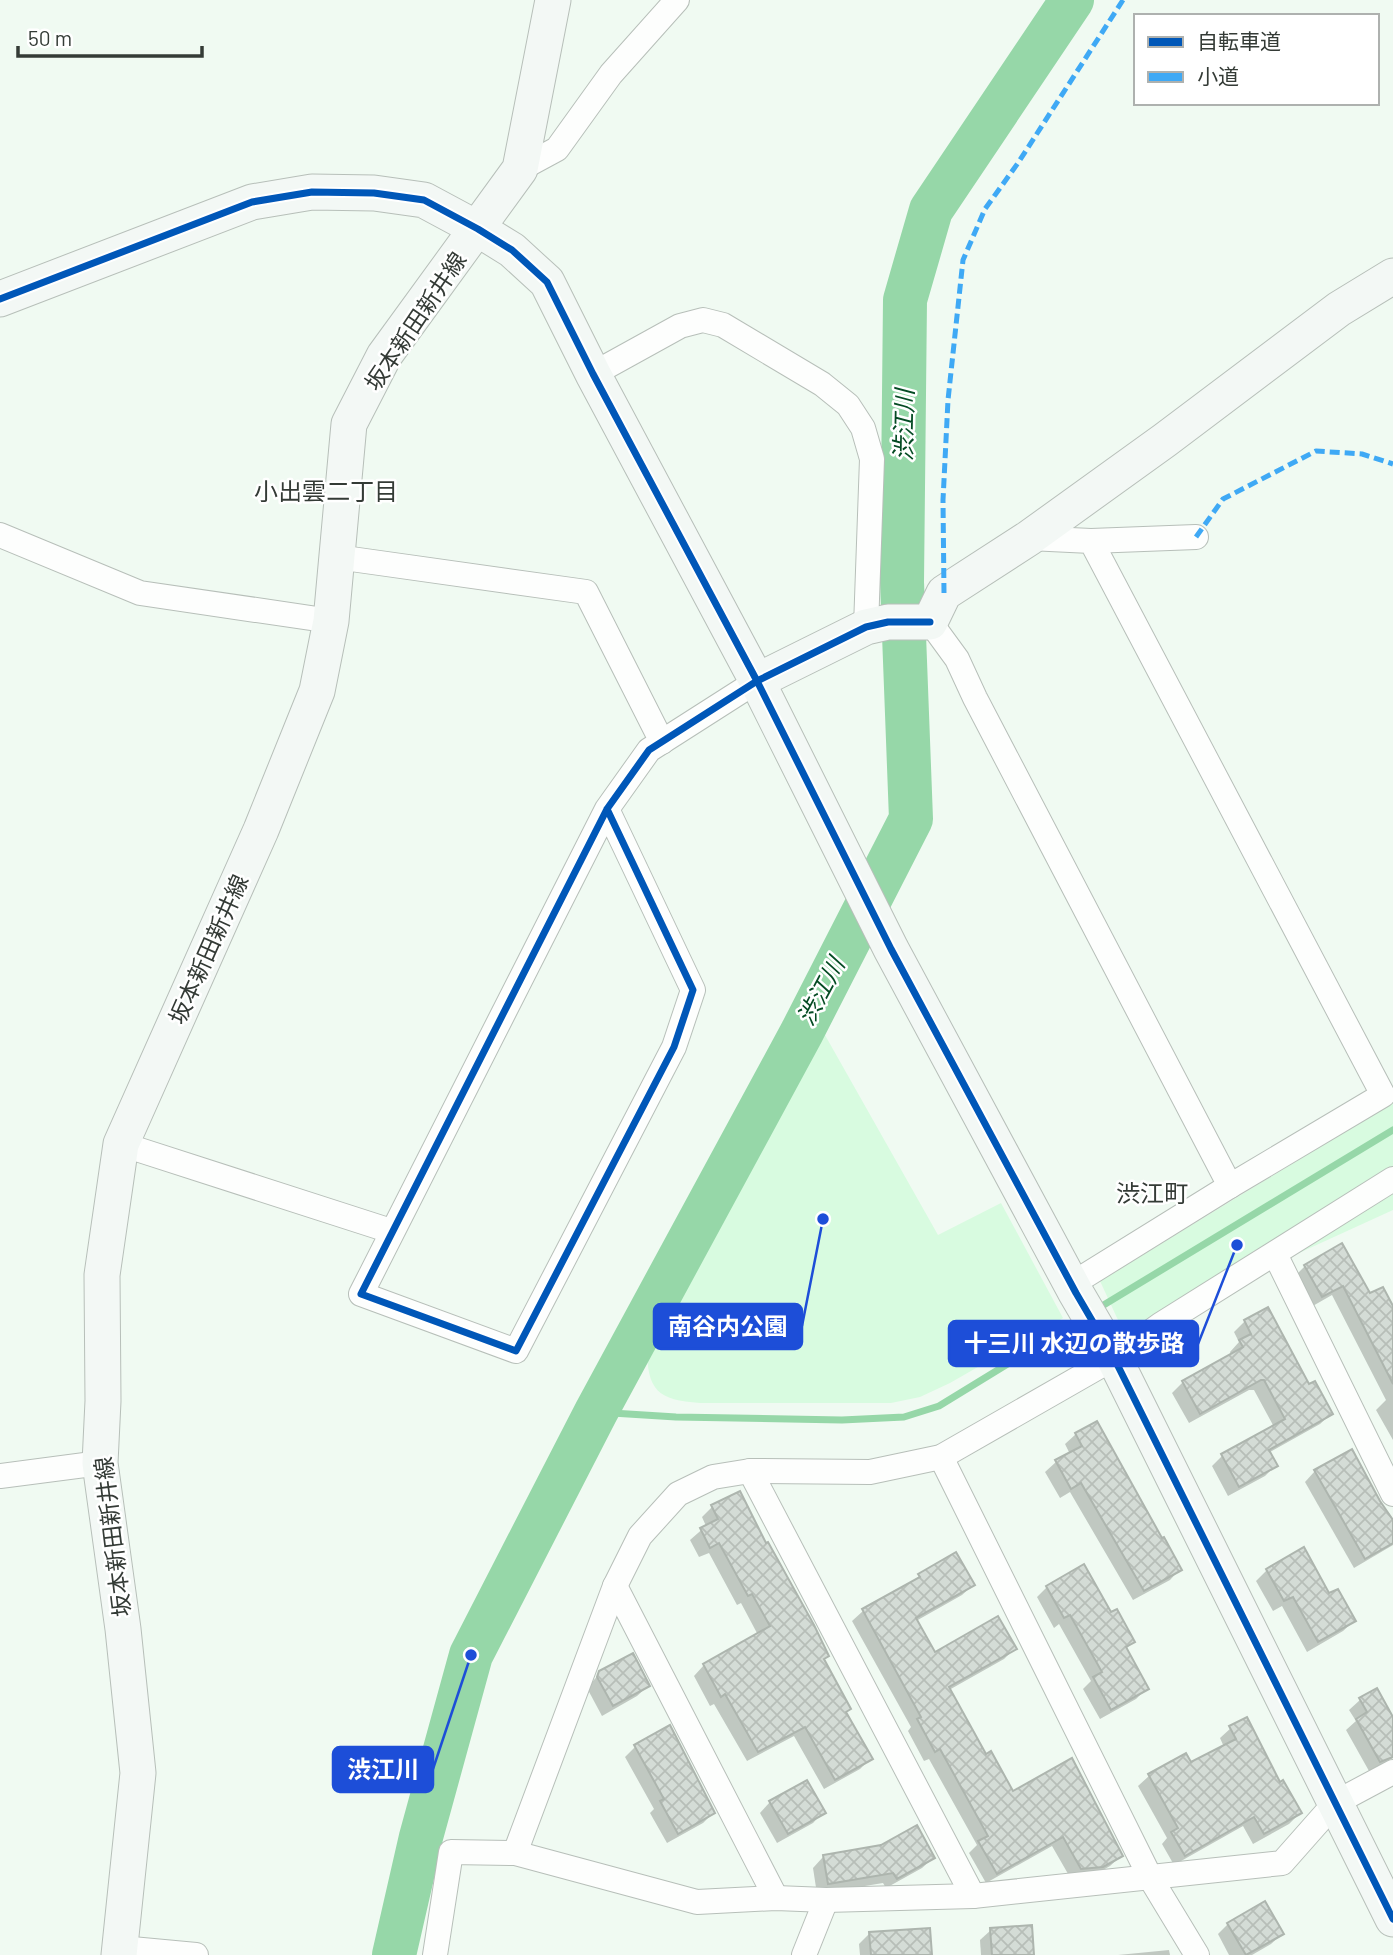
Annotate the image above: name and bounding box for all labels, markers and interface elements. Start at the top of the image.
scale bar [18,14,201,58]
legend [1134,14,1379,105]
text: 50 m [28,25,72,50]
text: 自転車道 [1197,28,1281,53]
text: 小道 [1197,63,1239,88]
street label: 坂本新田新井線 [358,246,472,396]
water label: 渋江川 [888,386,918,461]
district label: 小出雲二丁目 [254,476,398,505]
street label: 坂本新田新井線 [162,870,254,1028]
water label: 渋江川 [790,950,851,1030]
district label: 渋江町 [1116,1178,1188,1207]
callout: 南谷内公園 [654,1304,802,1349]
text: 南谷内公園 [668,1311,788,1340]
callout: 十三川 水辺の散歩路 [949,1321,1198,1366]
text: 十三川 水辺の散歩路 [964,1328,1184,1357]
street label: 坂本新田新井線 [88,1455,136,1619]
callout: 渋江川 [333,1747,433,1792]
text: 渋江川 [347,1754,419,1783]

